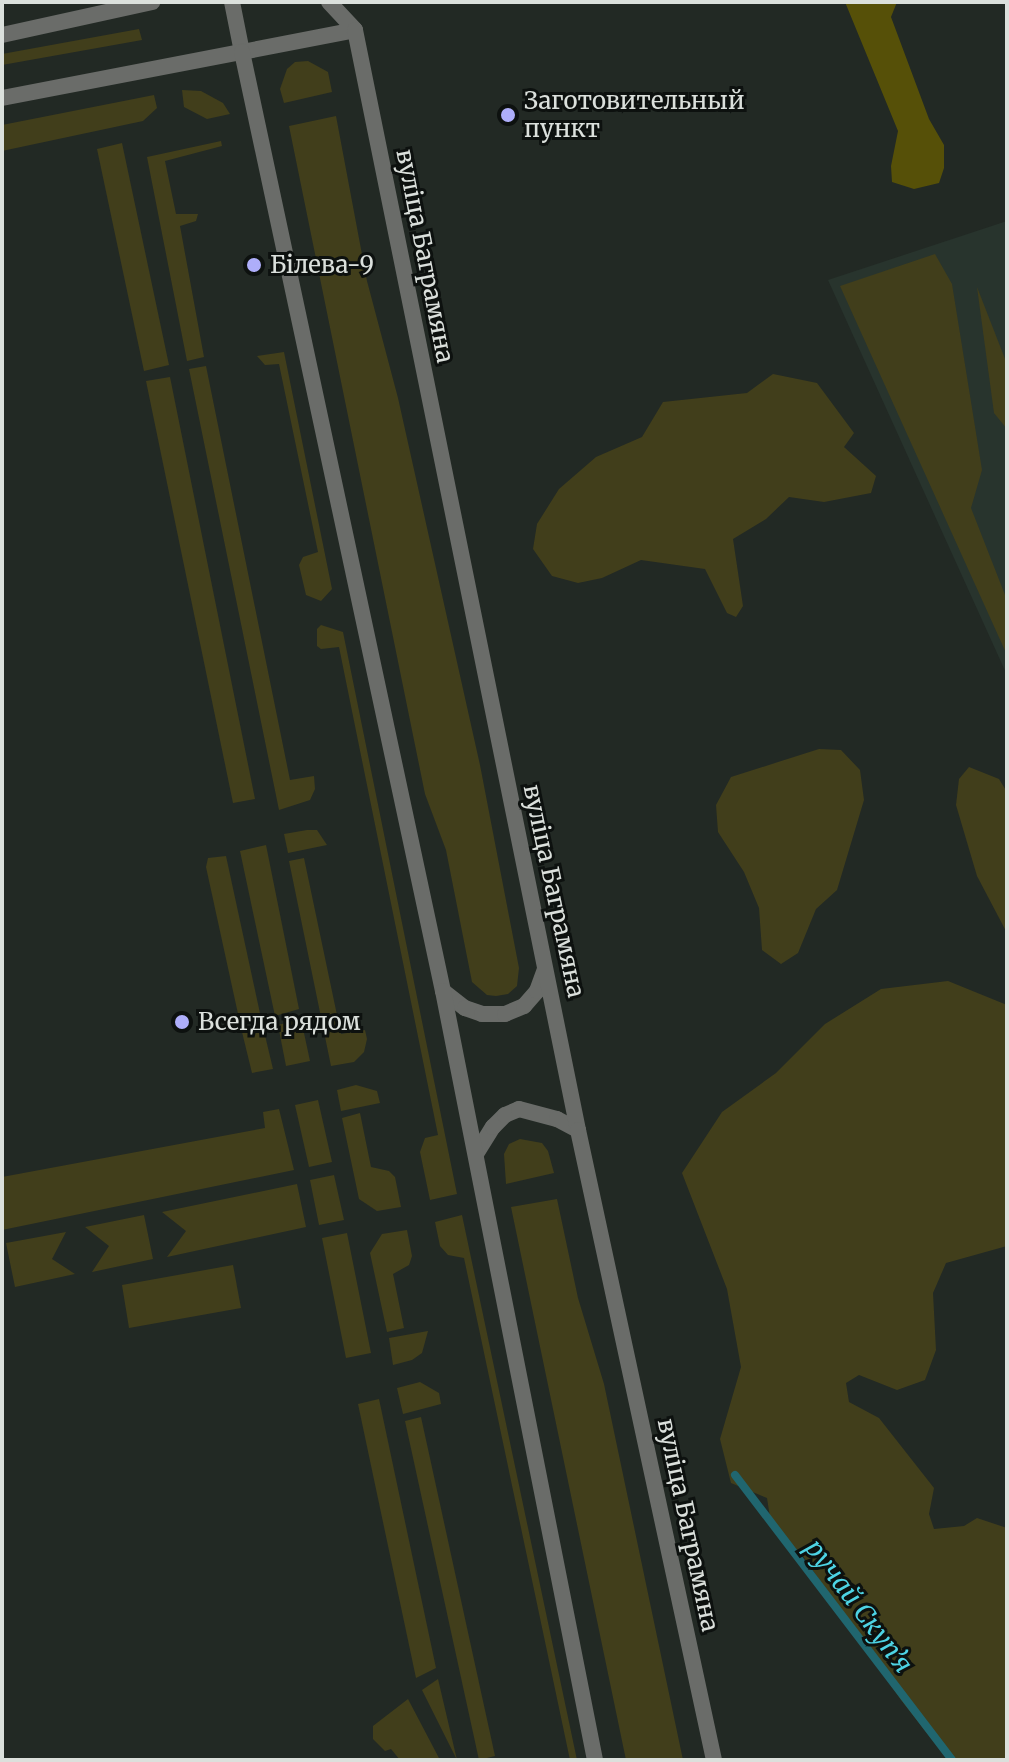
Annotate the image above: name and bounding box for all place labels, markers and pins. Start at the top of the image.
place label: Заготовительный пункт [524,87,744,143]
marker: Заготовительный пункт [499,106,517,124]
place label: Білева-9 [270,251,374,279]
marker: Білева-9 [245,256,263,274]
place label: Всегда рядом [198,1008,361,1036]
marker: Всегда рядом [173,1013,191,1031]

